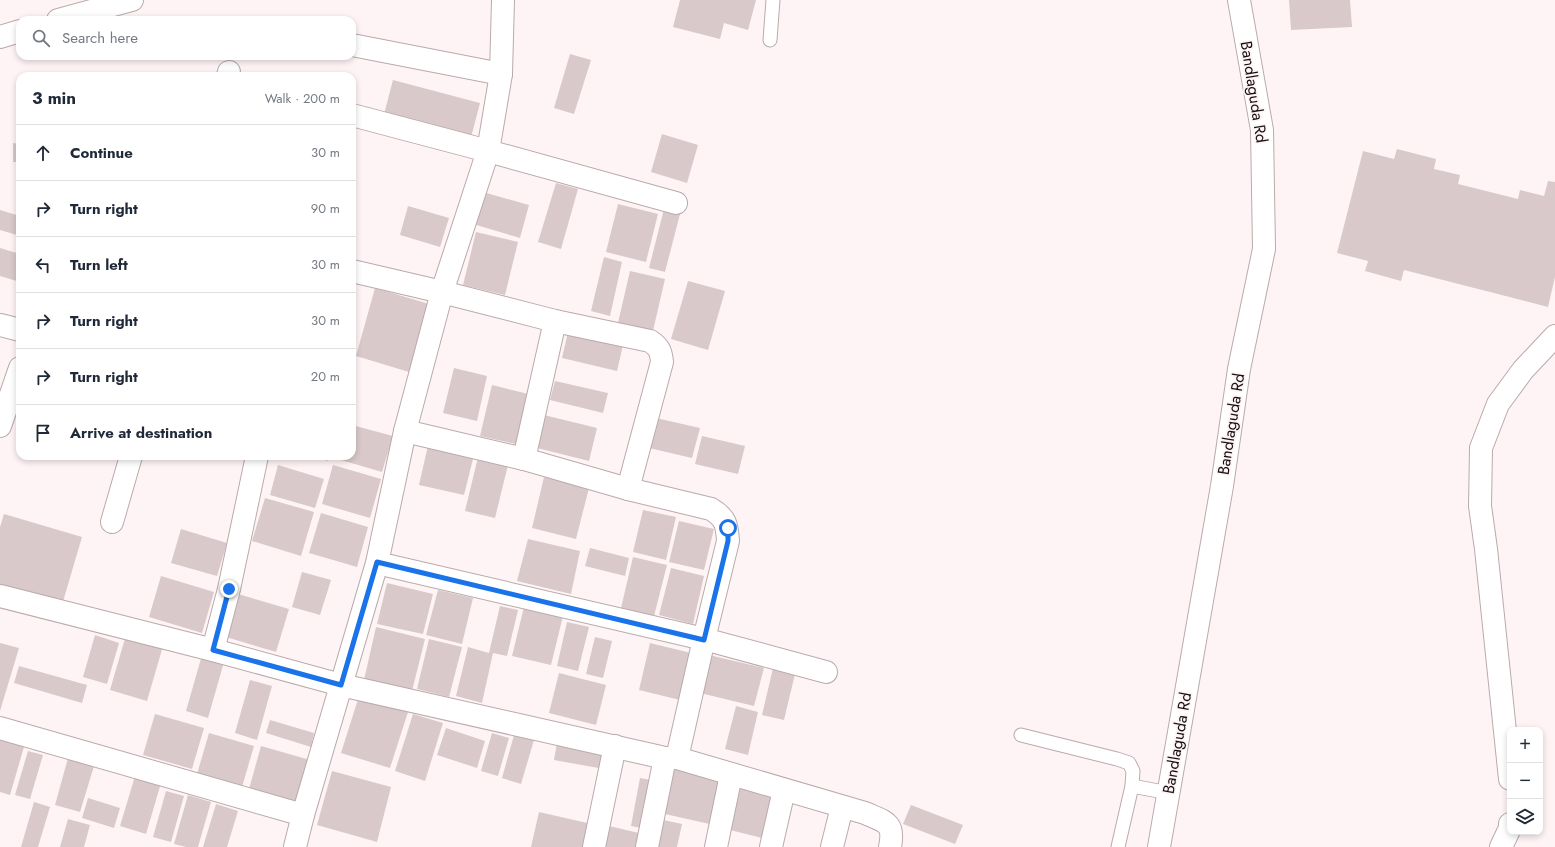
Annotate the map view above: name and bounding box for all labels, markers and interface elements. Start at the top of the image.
search box [16,16,356,60]
icon: search [30,27,52,49]
text: Search here [62,27,138,49]
street label: Bandlaguda Rd [1235,39,1273,145]
text: 3 min [32,86,76,110]
text: Walk · 200 m [265,89,340,108]
icon: ahead [32,142,54,164]
text: Continue [70,142,133,164]
text: 30 m [311,143,340,162]
icon: right [32,198,54,220]
text: Turn right [70,198,138,220]
text: 90 m [311,199,340,218]
icon: left [32,254,54,276]
text: Turn left [70,254,128,276]
text: 30 m [311,255,340,274]
icon: right [32,310,54,332]
text: Turn right [70,310,138,332]
text: 30 m [311,311,340,330]
icon: right [32,366,54,388]
text: Turn right [70,366,138,388]
text: 20 m [311,367,340,386]
street label: Bandlaguda Rd [1212,371,1250,477]
icon: arrive [32,422,54,444]
text: Arrive at destination [70,422,212,444]
route start [719,519,737,537]
route end [220,580,238,598]
street label: Bandlaguda Rd [1157,690,1197,796]
map controls [1507,727,1543,835]
button: + [1507,727,1543,763]
button: − [1507,763,1543,799]
button: layers [1507,799,1543,835]

